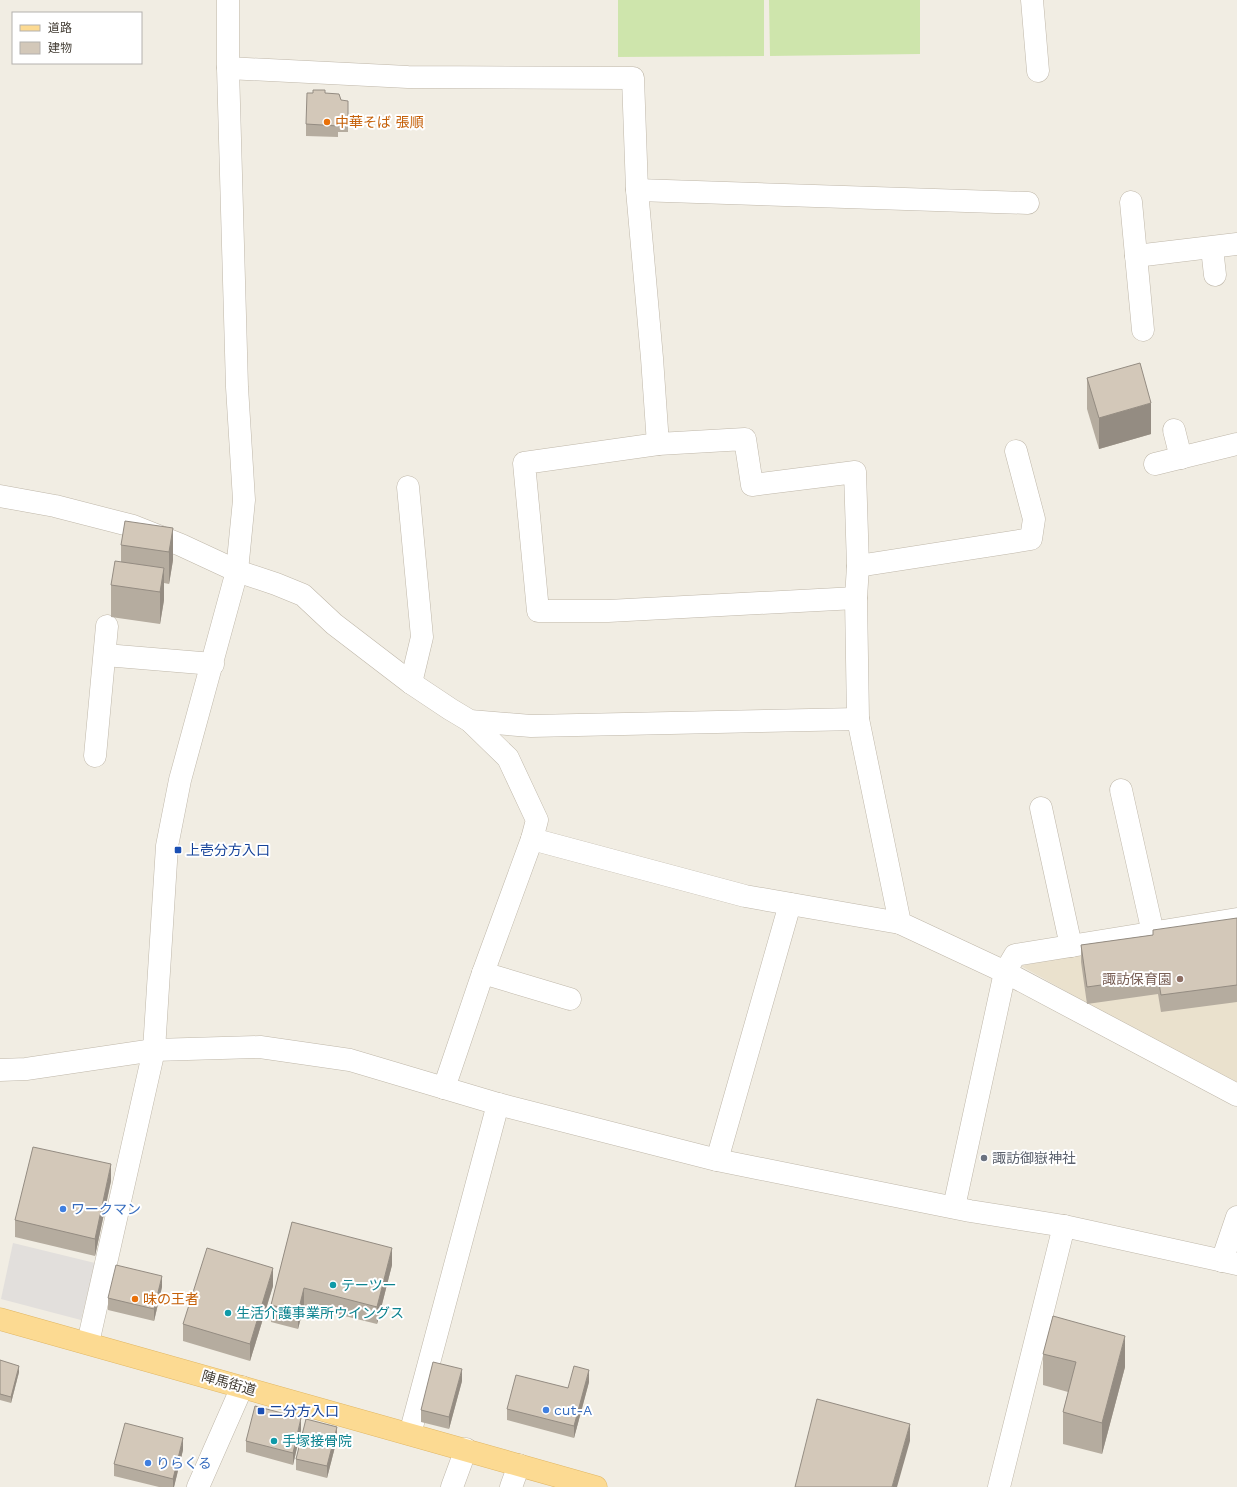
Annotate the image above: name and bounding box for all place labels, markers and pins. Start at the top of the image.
place label: 中華そば 張順 [335,114,424,130]
marker: 中華そば 張順 [322,117,332,127]
place label: 上壱分方入口 [186,842,270,858]
marker: 上壱分方入口 [173,845,183,855]
place label: 諏訪保育園 [1102,971,1172,987]
marker: 諏訪保育園 [1175,974,1185,984]
place label: 諏訪御嶽神社 [992,1150,1076,1166]
marker: 諏訪御嶽神社 [979,1153,989,1163]
place label: ワークマン [71,1201,141,1217]
marker: ワークマン [58,1204,68,1214]
place label: テーツー [341,1277,397,1293]
marker: テーツー [328,1280,338,1290]
place label: 味の王者 [143,1291,199,1307]
marker: 味の王者 [130,1294,140,1304]
place label: 生活介護事業所ウイングス [236,1305,404,1321]
marker: 生活介護事業所ウイングス [223,1308,233,1318]
place label: cut-A [554,1402,592,1418]
place label: 二分方入口 [269,1403,339,1419]
marker: cut-A [541,1405,551,1415]
marker: 二分方入口 [256,1406,266,1416]
place label: 手塚接骨院 [282,1433,352,1449]
marker: 手塚接骨院 [269,1436,279,1446]
place label: りらくる [156,1455,212,1471]
marker: りらくる [143,1458,153,1468]

